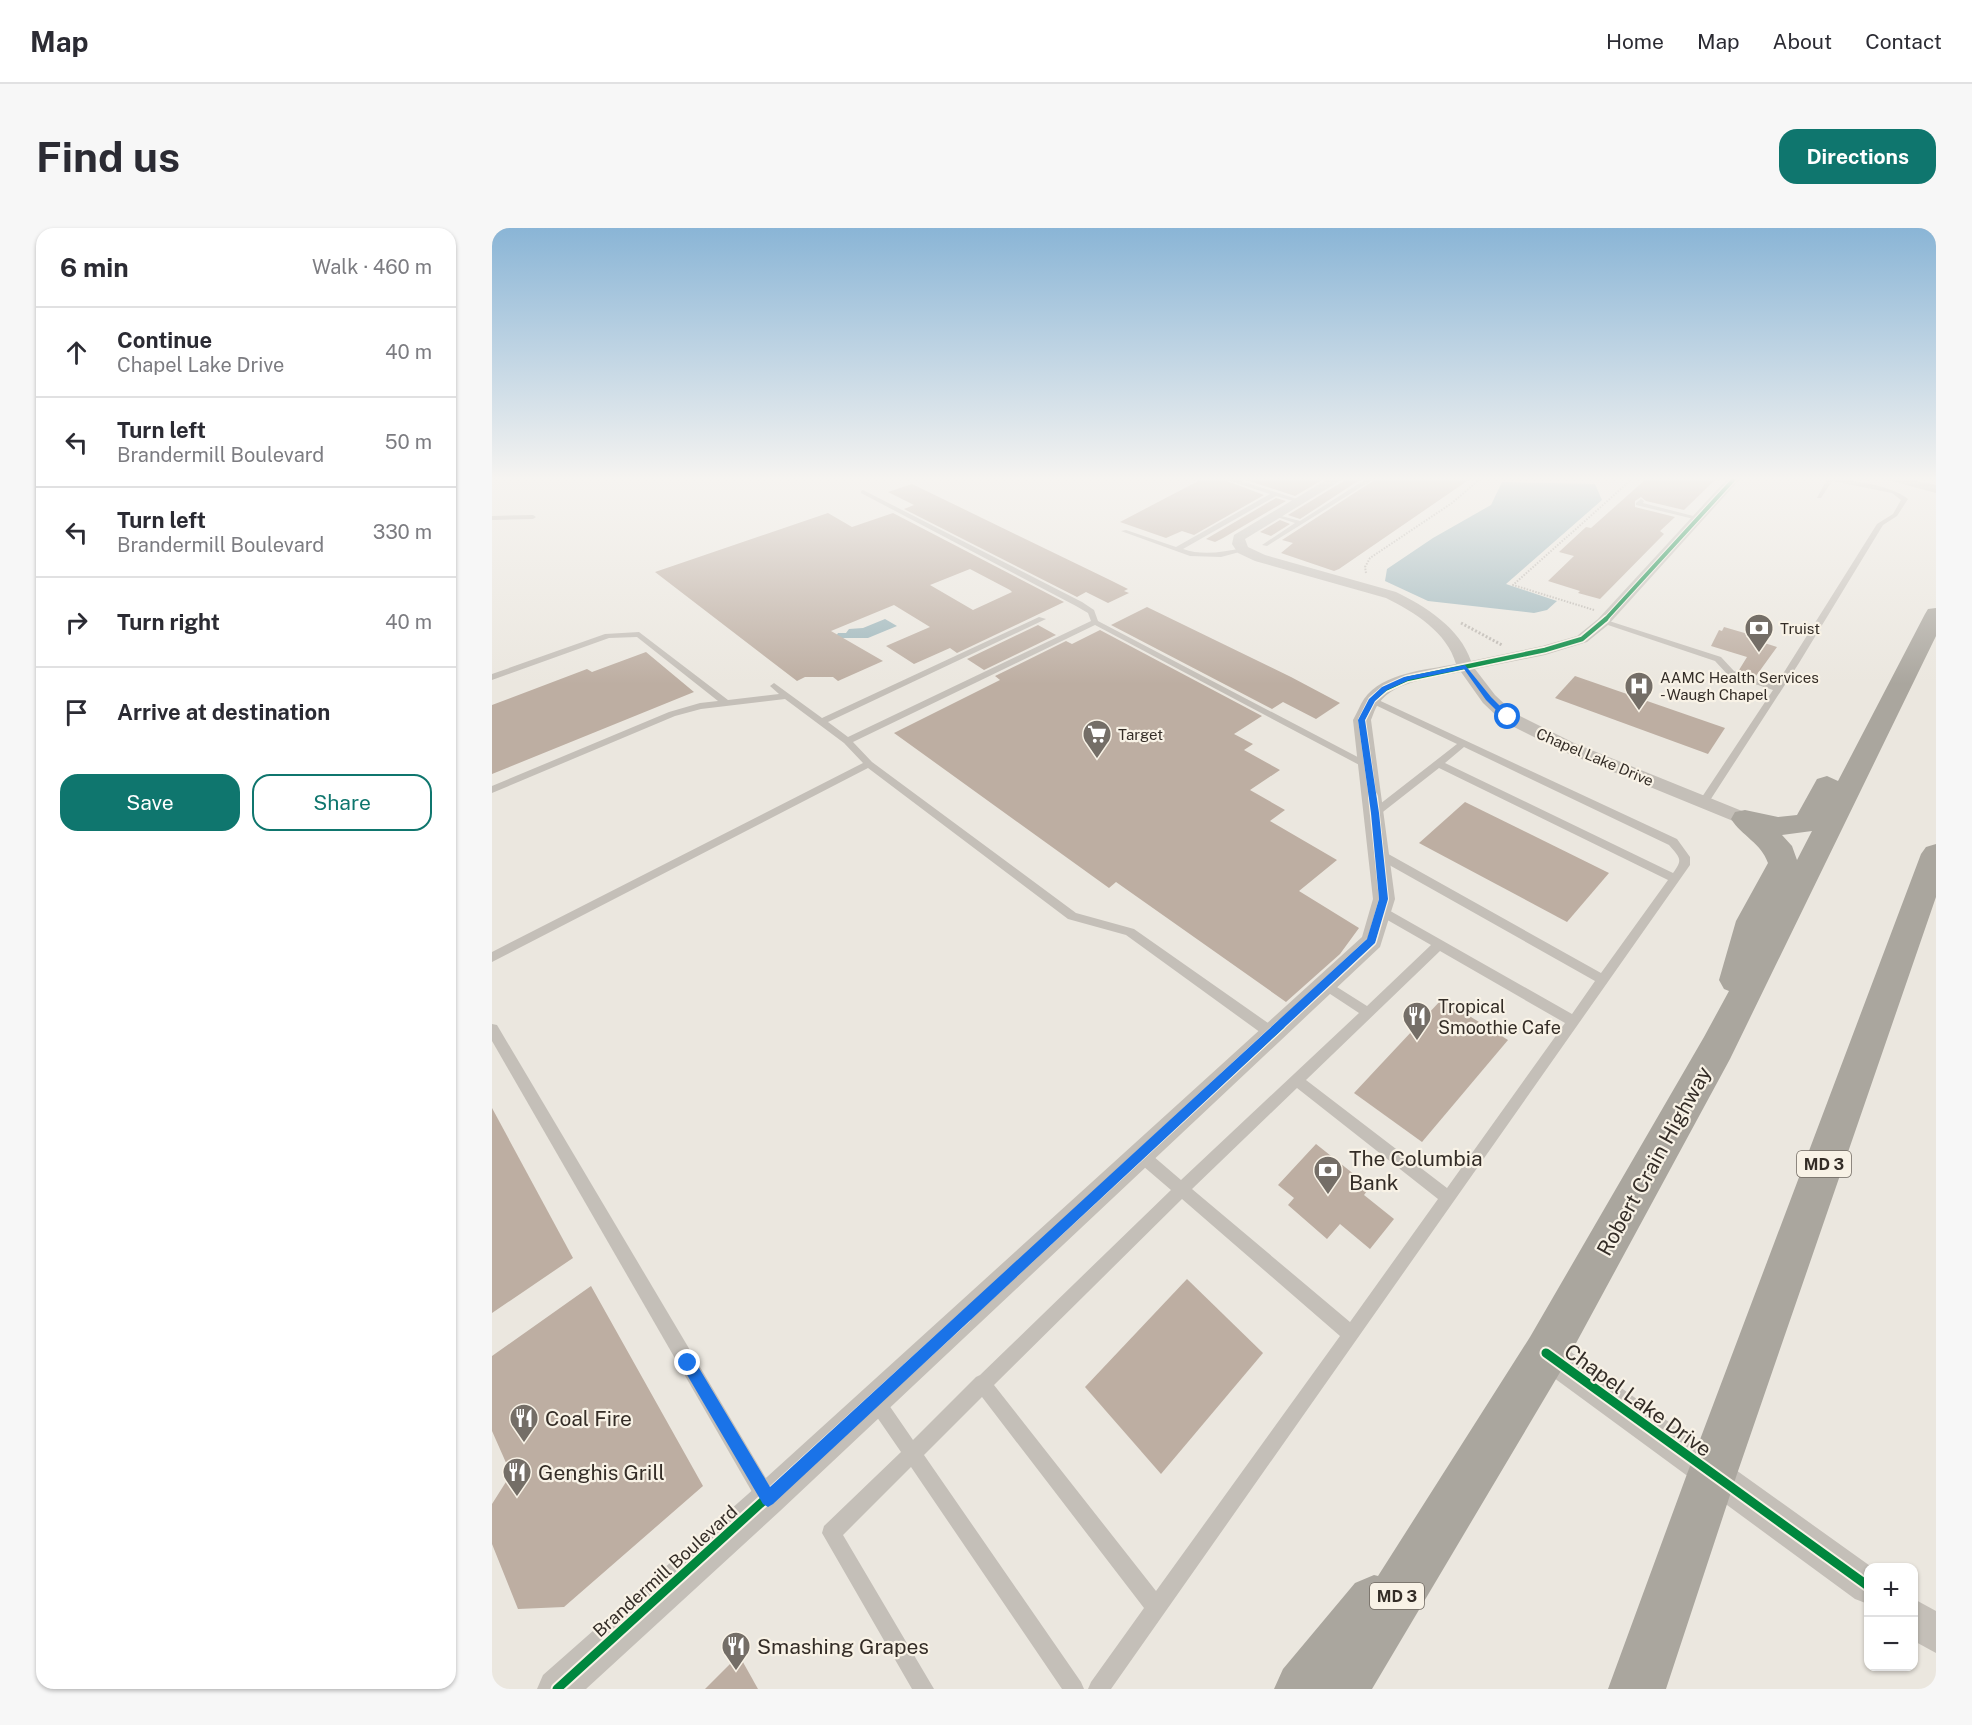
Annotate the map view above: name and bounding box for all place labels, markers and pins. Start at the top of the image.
bank icon: Truist [1743,612,1775,654]
place label: Truist [1780,620,1820,637]
place label: AAMC Health Services - Waugh Chapel [1660,669,1819,703]
hospital icon: AAMC Health Services - Waugh Chapel [1623,670,1655,712]
supermarket icon: Target [1081,718,1113,760]
place label: Target [1118,726,1163,743]
place label: Tropical Smoothie Cafe [1438,996,1561,1038]
restaurant icon: Tropical Smoothie Cafe [1401,1000,1433,1042]
place label: The Columbia Bank [1349,1146,1483,1195]
bank icon: The Columbia Bank [1312,1154,1344,1196]
restaurant icon: Coal Fire [508,1402,540,1444]
place label: Coal Fire [545,1406,632,1431]
restaurant icon: Genghis Grill [501,1456,533,1498]
place label: Genghis Grill [538,1460,665,1485]
restaurant icon: Smashing Grapes [720,1630,752,1672]
place label: Smashing Grapes [757,1634,929,1659]

